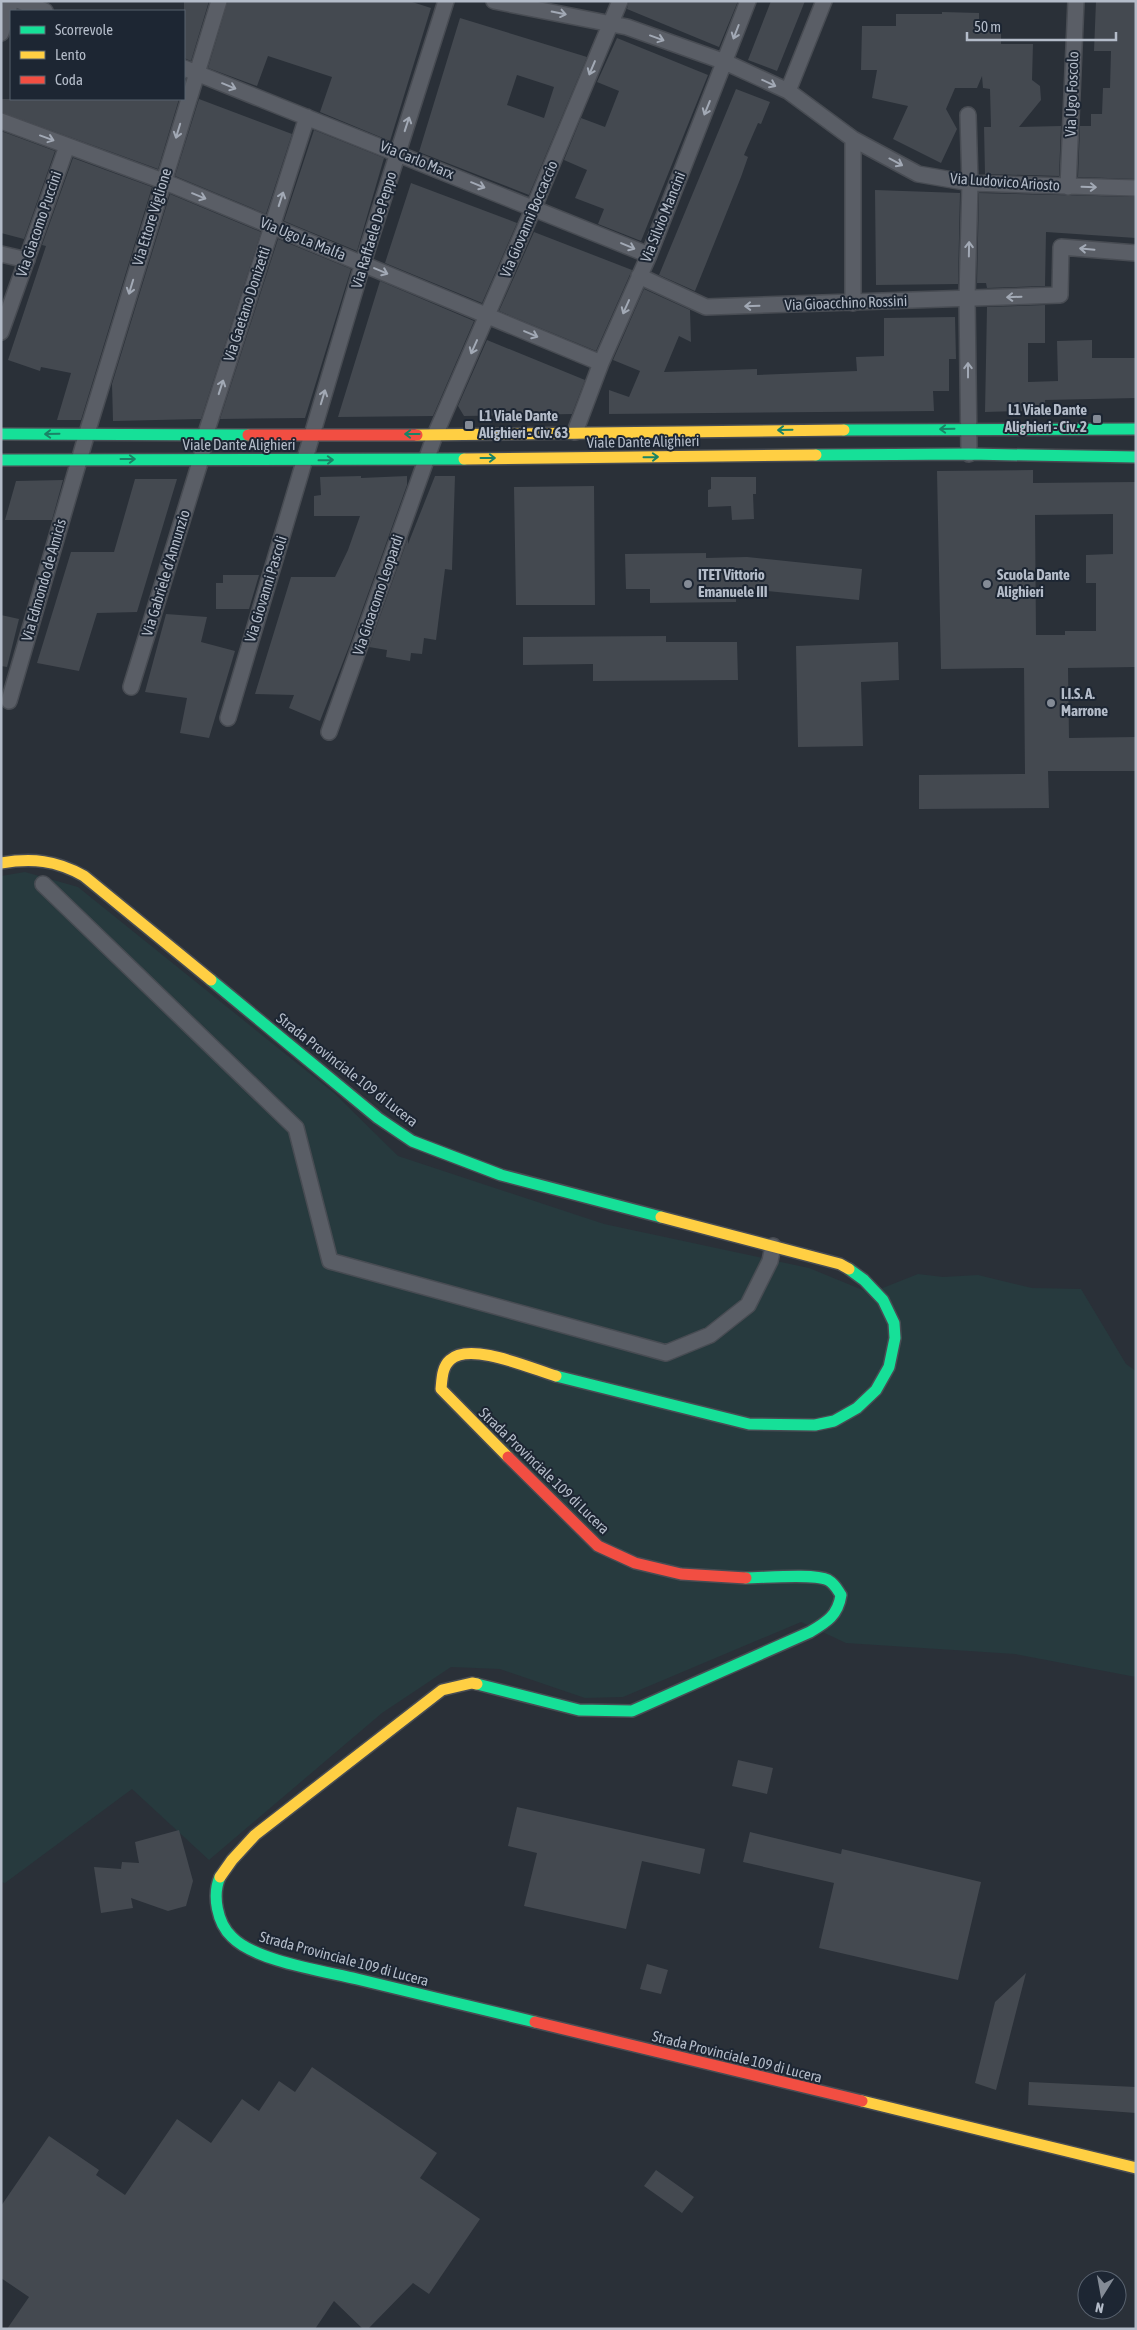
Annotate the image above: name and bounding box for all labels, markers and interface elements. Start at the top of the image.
one-way arrow [551,9,567,19]
legend [10,10,185,100]
scale bar [967,10,1116,42]
text: 50 m [974,18,1001,35]
text: Scorrevole [55,21,113,38]
one-way arrow [731,24,740,39]
one-way arrow [649,34,665,43]
text: Lento [55,46,86,63]
street label: Via Ugo Foscolo [1062,51,1081,137]
one-way arrow [587,60,597,75]
text: Coda [55,71,83,88]
one-way arrow [761,78,776,88]
one-way arrow [221,82,236,91]
one-way arrow [702,99,711,115]
one-way arrow [402,117,412,133]
one-way arrow [173,123,183,139]
one-way arrow [39,134,54,143]
street label: Via Carlo Marx [378,137,457,182]
one-way arrow [888,157,903,167]
street label: Via Giovanni Boccaccio [496,158,561,280]
street label: Via Ettore Viglione [129,166,174,268]
street label: Via Giacomo Puccini [12,169,65,279]
street label: Via Raffaele De Peppo [348,169,399,290]
street label: Via Silvio Mancini [637,169,688,265]
street label: Via Ludovico Ariosto [950,169,1060,194]
one-way arrow [470,180,485,190]
one-way arrow [1080,182,1097,192]
one-way arrow [276,191,286,207]
one-way arrow [191,192,206,201]
street label: Via Ugo La Malfa [258,214,349,263]
one-way arrow [620,242,635,251]
one-way arrow [964,242,974,258]
street label: Via Gaetano Donizetti [220,244,273,363]
one-way arrow [1079,244,1095,254]
one-way arrow [374,268,389,277]
one-way arrow [126,278,135,294]
street label: Via Gioacchino Rossini [784,292,908,313]
one-way arrow [1006,292,1022,301]
one-way arrow [621,299,631,314]
one-way arrow [744,301,760,311]
one-way arrow [523,330,538,339]
one-way arrow [469,339,479,354]
one-way arrow [963,363,973,379]
one-way arrow [216,379,226,395]
one-way arrow [318,389,328,405]
place label: L1 Viale Dante Alighieri - Civ. 2 [1004,401,1087,435]
place label: L1 Viale Dante Alighieri - Civ. 63 [478,407,568,441]
marker: L1 Viale Dante Alighieri - Civ. 2 [1091,413,1103,425]
marker: L1 Viale Dante Alighieri - Civ. 63 [463,419,475,431]
one-way arrow [939,424,956,434]
one-way arrow [777,425,793,435]
one-way arrow [44,429,60,439]
one-way arrow [404,429,420,439]
street label: Viale Dante Alighieri [586,432,700,451]
street label: Viale Dante Alighieri [183,436,295,453]
one-way arrow [642,452,658,462]
one-way arrow [480,453,496,463]
one-way arrow [120,454,136,464]
one-way arrow [317,455,333,465]
street label: Via Gabriele d'Annunzio [138,508,193,638]
street label: Via Edmondo de Amicis [18,517,69,643]
street label: Via Gioacomo Leopardi [349,532,406,657]
street label: Via Giovanni Pascoli [241,534,290,644]
place label: ITET Vittorio Emanuele III [698,566,768,600]
place label: Scuola Dante Alighieri [996,566,1070,600]
marker: ITET Vittorio Emanuele III [682,578,694,590]
marker: Scuola Dante Alighieri [981,578,993,590]
place label: I.I.S. A. Marrone [1061,685,1108,719]
marker: I.I.S. A. Marrone [1045,697,1057,709]
street label: Strada Provinciale 109 di Lucera [273,1009,421,1130]
street label: Strada Provinciale 109 di Lucera [476,1404,613,1537]
street label: Strada Provinciale 109 di Lucera [258,1928,431,1989]
street label: Strada Provinciale 109 di Lucera [650,2027,824,2086]
north arrow [1077,2270,1127,2320]
text: N [1094,2299,1105,2316]

